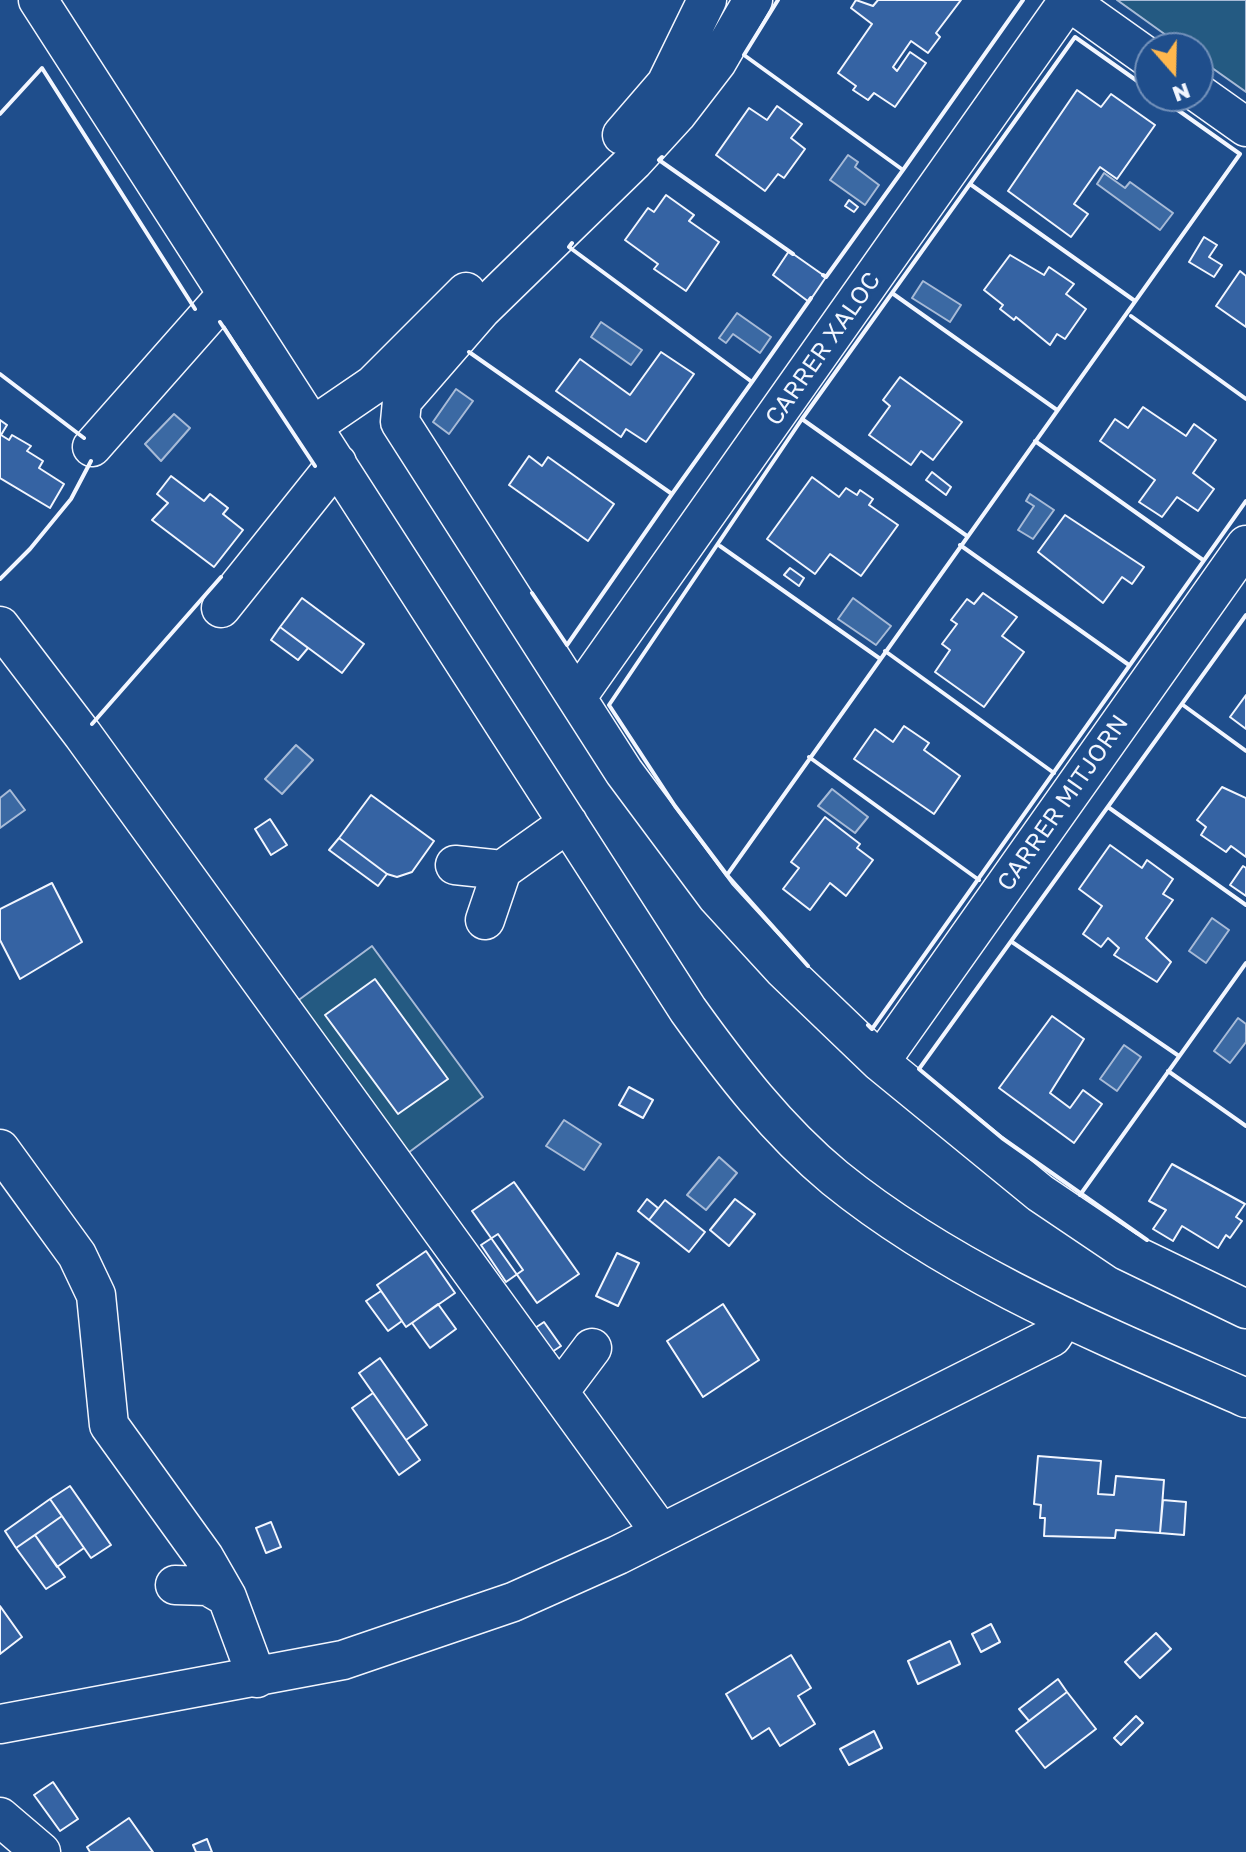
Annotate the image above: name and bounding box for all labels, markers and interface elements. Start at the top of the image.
north arrow [1134,32,1214,112]
text: N [1169,78,1194,109]
street label: CARRER XALOC [759,267,887,431]
street label: CARRER MITJORN [991,709,1135,897]

